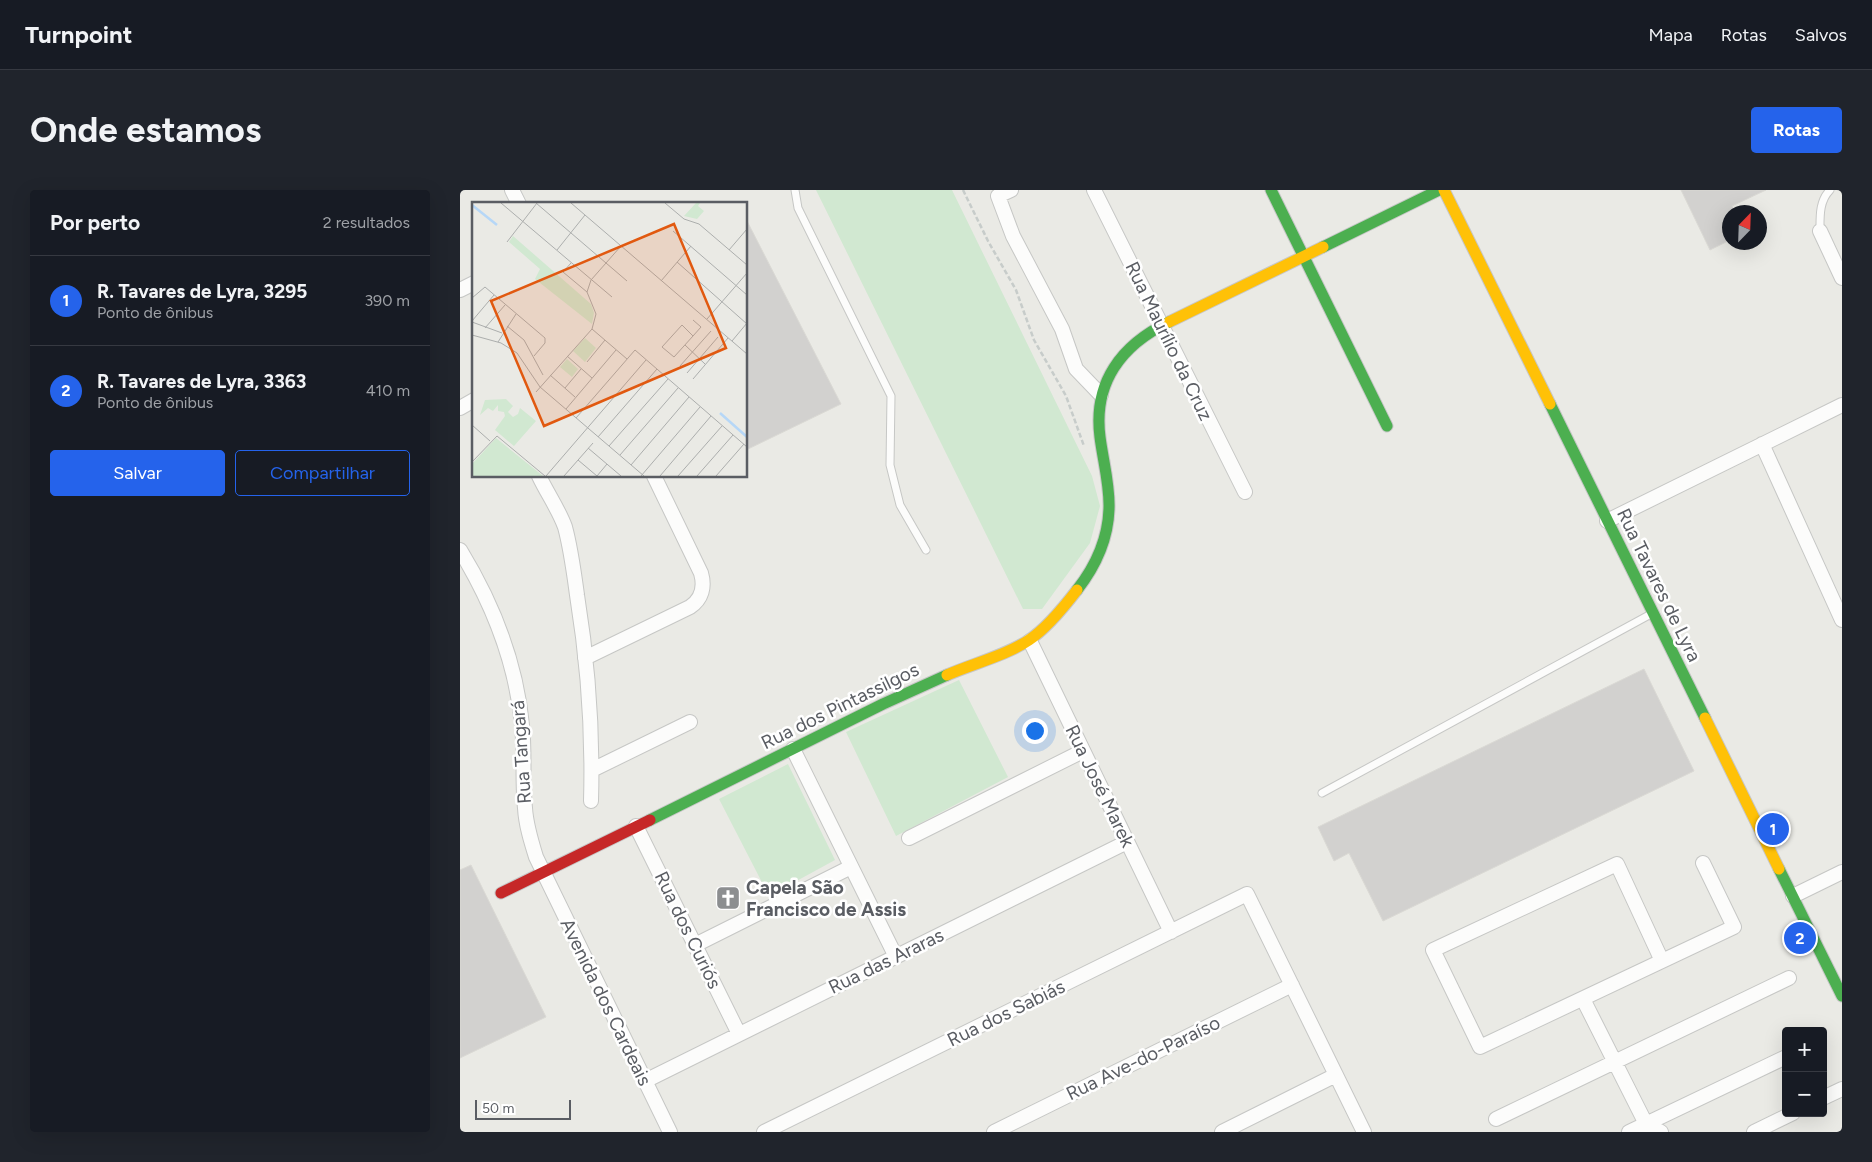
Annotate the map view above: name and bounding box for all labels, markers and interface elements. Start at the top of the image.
text: Turnpoint [25,20,132,49]
text: Mapa [1649,24,1693,46]
text: Rotas [1721,24,1767,46]
text: Salvos [1795,24,1847,46]
button: Rotas [1751,107,1842,153]
text: Onde estamos [30,109,261,151]
inset map [472,202,748,478]
north arrow [1722,205,1767,250]
text: Por perto [50,210,140,235]
text: 2 resultados [323,213,410,232]
street label: Rua Maurílio da Cruz [1121,258,1217,424]
text: R. Tavares de Lyra, 3295 [97,280,307,303]
text: 1 [63,291,69,310]
text: 390 m [364,291,410,310]
text: Ponto de ônibus [97,303,213,322]
text: R. Tavares de Lyra, 3363 [97,370,306,393]
text: 2 [61,381,71,400]
text: 410 m [366,381,410,400]
text: Ponto de ônibus [97,393,213,412]
button: Salvar [50,450,225,496]
button: Compartilhar [235,450,410,496]
street label: Rua Tavares de Lyra [1612,505,1706,665]
street label: Rua dos Pintassilgos [757,658,923,754]
street label: Rua Tangará [506,700,536,804]
your location [1022,718,1048,744]
street label: Rua José Marek [1060,721,1140,852]
pin: 1 [1757,810,1789,848]
street label: Rua dos Curiós [650,868,726,993]
place label: Capela São Francisco de Assis [746,876,906,921]
church icon: Capela São Francisco de Assis [715,885,741,911]
street label: Avenida dos Cardeais [556,915,657,1089]
pin: 2 [1784,919,1816,957]
street label: Rua das Araras [825,923,947,999]
street label: Rua dos Sabiás [943,975,1069,1051]
street label: Rua Ave-do-Paraíso [1062,1011,1224,1105]
map controls [1782,1027,1827,1117]
button: + [1782,1027,1827,1072]
button: − [1782,1072,1827,1117]
scale bar [475,1097,571,1120]
text: 50 m [482,1100,514,1117]

